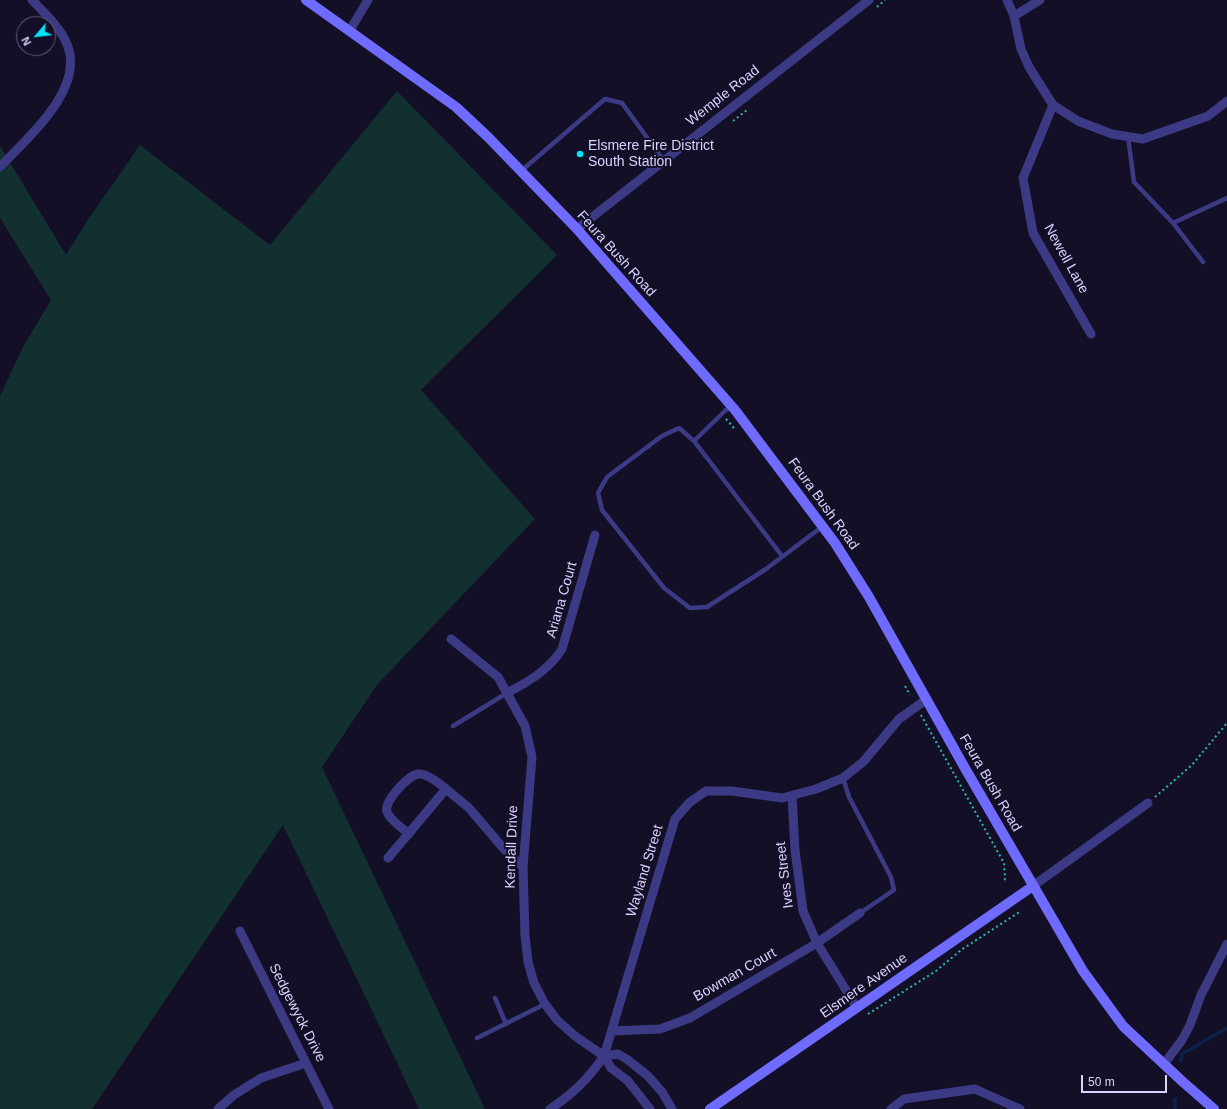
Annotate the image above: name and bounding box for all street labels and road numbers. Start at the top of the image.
street label: Wemple Road [683,62,763,130]
street label: Feura Bush Road [573,208,659,300]
street label: Newell Lane [1040,221,1092,297]
street label: Feura Bush Road [784,455,862,553]
street label: Ariana Court [543,560,581,640]
street label: Feura Bush Road [955,731,1025,835]
street label: Kendall Drive [502,805,522,889]
street label: Wayland Street [623,823,667,919]
street label: Ives Street [773,841,797,909]
street label: Bowman Court [691,945,779,1005]
street label: Elsmere Avenue [817,950,911,1022]
street label: Sedgewyck Drive [265,961,329,1065]

